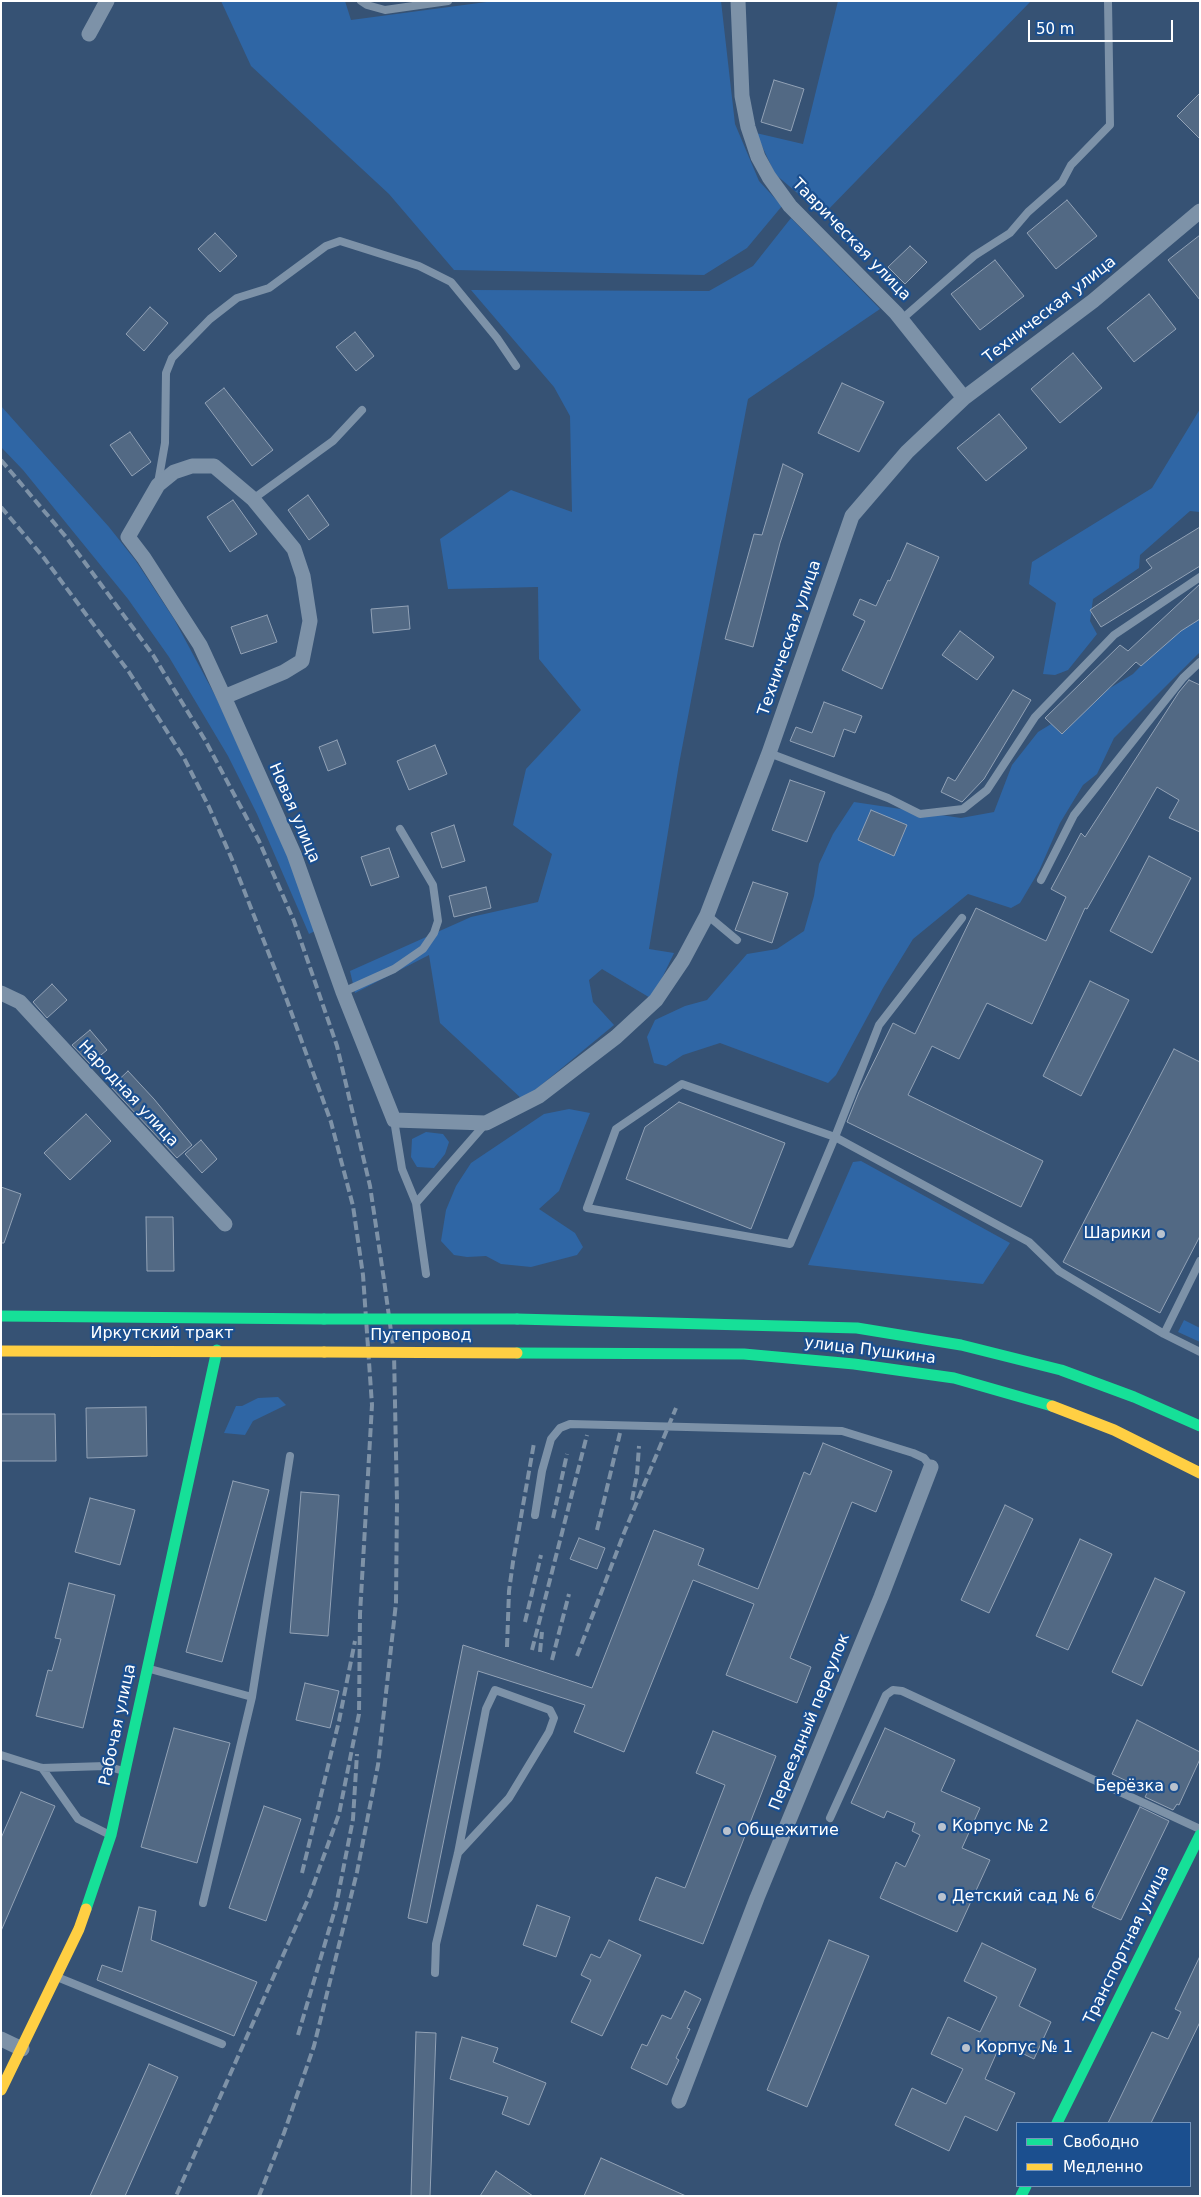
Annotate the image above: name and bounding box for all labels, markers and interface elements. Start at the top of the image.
scale bar [1031,10,1176,42]
text: 50 m [1036,20,1074,38]
street label: Таврическая улица [788,175,914,305]
street label: Техническая улица [980,252,1120,368]
street label: Техническая улица [754,558,826,718]
street label: Новая улица [264,760,324,866]
street label: Народная улица [74,1037,182,1151]
place label: Шарики [1083,1224,1151,1244]
marker: Шарики [1155,1228,1167,1240]
street label: Иркутский тракт [90,1324,234,1344]
street label: Путепровод [370,1326,472,1346]
street label: улица Пушкина [803,1333,937,1369]
street label: Переездный переулок [766,1631,854,1813]
street label: Рабочая улица [96,1662,140,1788]
place label: Берёзка [1095,1777,1164,1797]
marker: Берёзка [1168,1781,1180,1793]
place label: Корпус № 2 [952,1817,1049,1837]
place label: Общежитие [737,1821,839,1841]
marker: Корпус № 2 [936,1821,948,1833]
marker: Общежитие [721,1825,733,1837]
street label: Транспортная улица [1080,1862,1174,2028]
place label: Детский сад № 6 [952,1887,1095,1907]
marker: Детский сад № 6 [936,1891,948,1903]
place label: Корпус № 1 [976,2038,1073,2058]
marker: Корпус № 1 [960,2042,972,2054]
legend [1016,2122,1191,2187]
text: Свободно [1063,2133,1139,2151]
text: Медленно [1063,2158,1143,2176]

